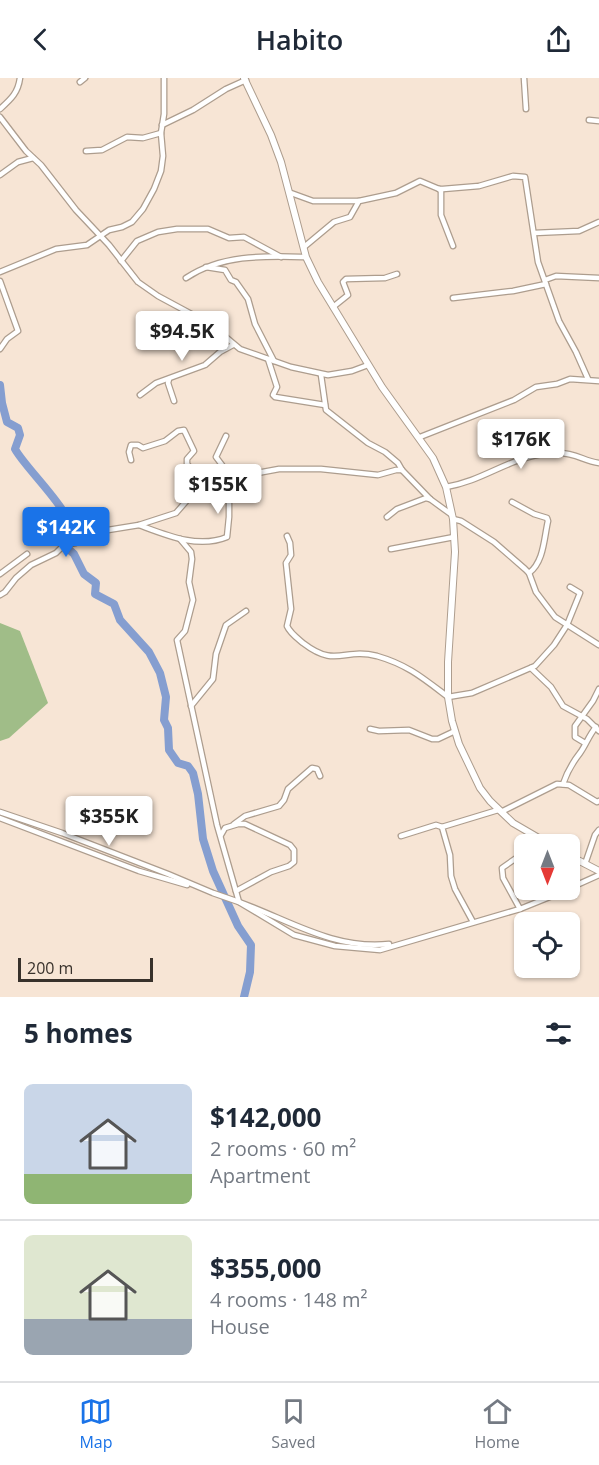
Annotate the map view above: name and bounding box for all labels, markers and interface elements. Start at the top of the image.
text: Habito [256,21,343,58]
icon: back [24,23,57,56]
icon: share [542,23,575,56]
pin: $94.5K [133,311,231,362]
text: $94.5K [150,317,214,344]
pin: $176K [479,419,563,470]
text: $176K [491,425,551,452]
pin: $155K [176,464,260,515]
text: $155K [188,470,248,497]
pin: $142K [24,507,108,558]
text: $142K [36,513,96,540]
pin: $355K [67,796,151,847]
text: $355K [79,802,139,829]
north arrow [514,834,580,900]
map controls [514,834,580,978]
button: locate [514,912,580,978]
scale bar [18,955,153,982]
text: 200 m [27,957,73,979]
text: 5 homes [24,1015,133,1051]
icon: filters [542,1017,575,1050]
text: $142,000 [210,1099,321,1135]
icon: home [72,1108,144,1180]
text: 2 rooms · 60 m² [210,1135,356,1162]
text: Apartment [210,1162,310,1189]
text: $355,000 [210,1250,321,1286]
icon: home [72,1259,144,1331]
text: 4 rooms · 148 m² [210,1286,368,1313]
text: House [210,1313,270,1340]
tab: Map [79,1395,112,1453]
tab: Saved [271,1395,316,1453]
tab: Home [474,1395,520,1453]

